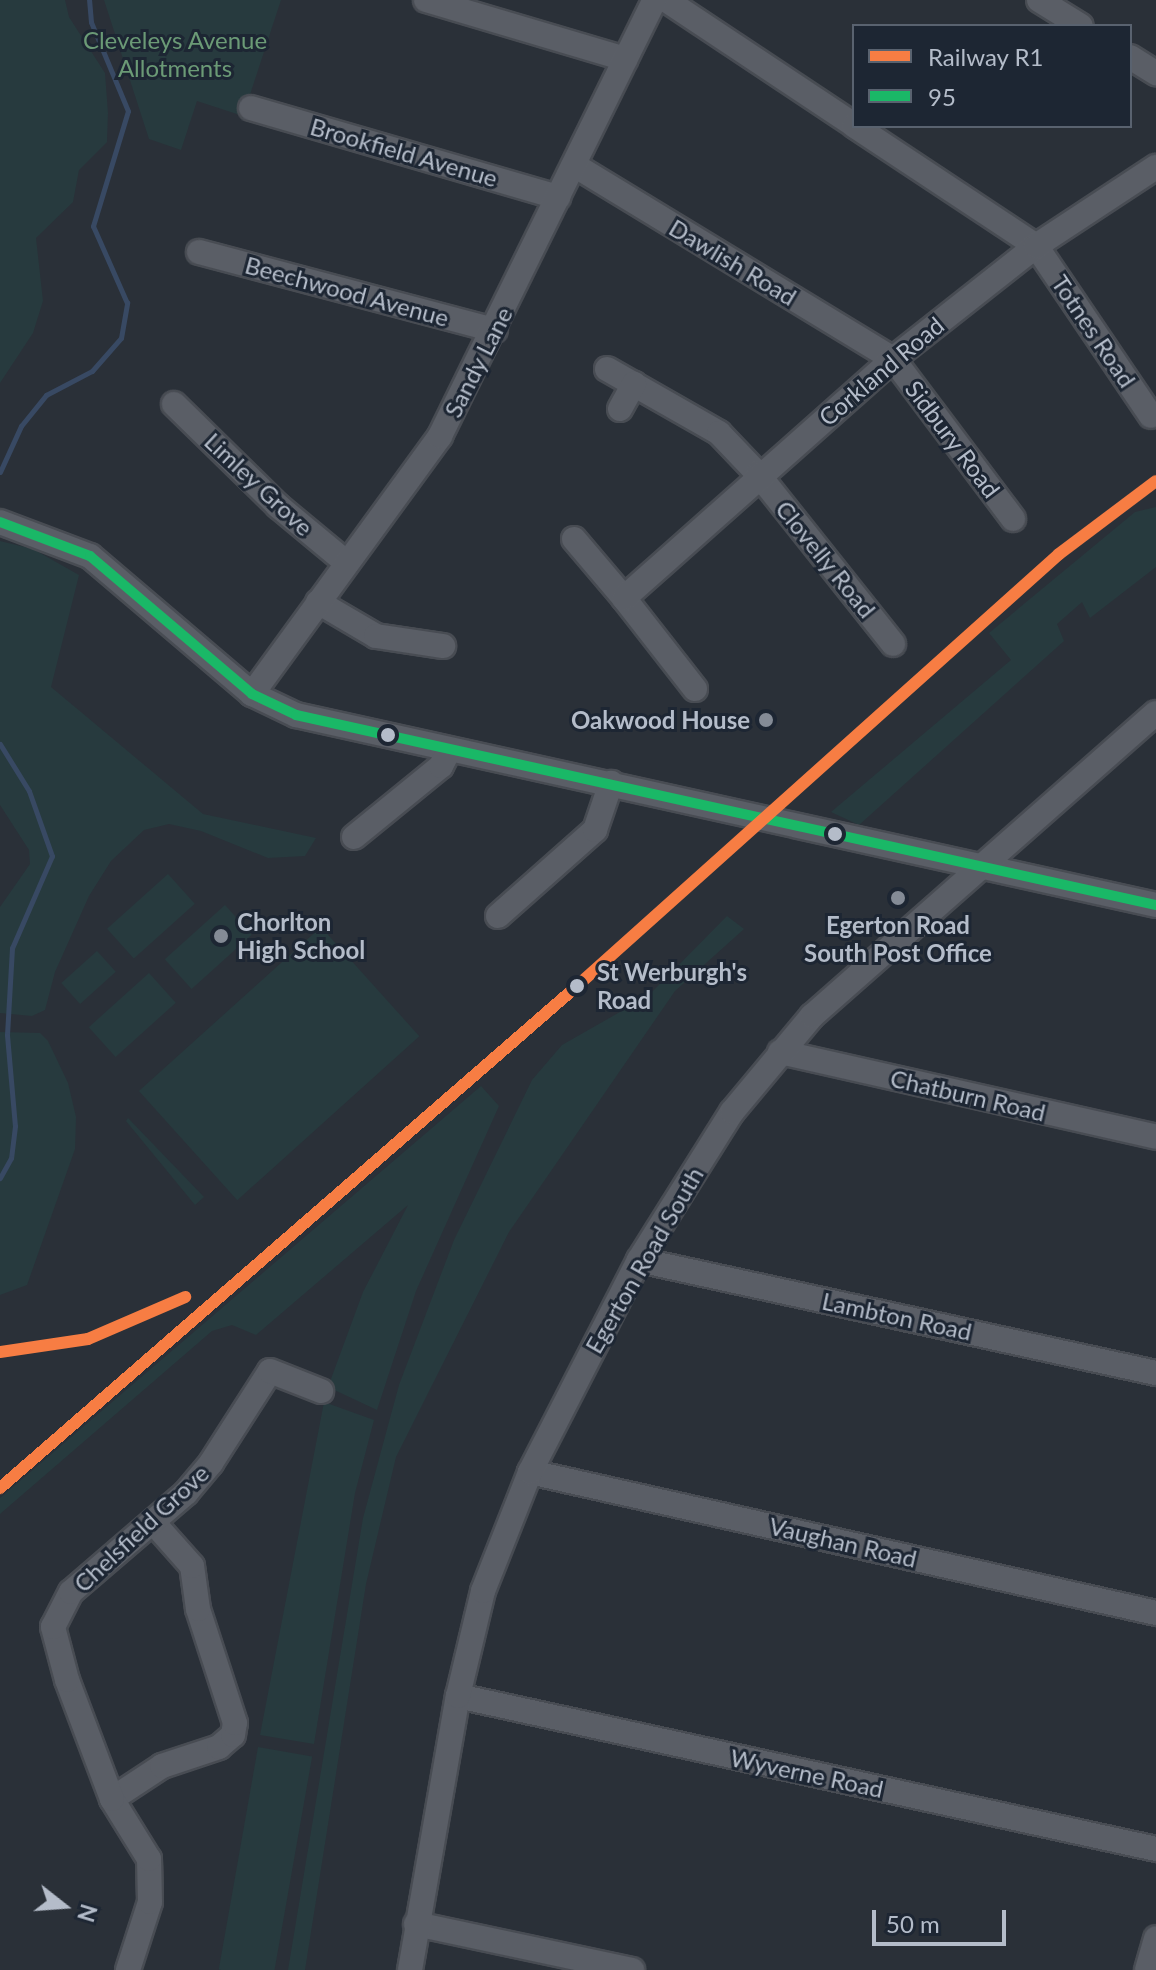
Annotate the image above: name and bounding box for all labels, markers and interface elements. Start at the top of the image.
legend [852,24,1132,128]
park label: Cleveleys Avenue Allotments [83,26,267,82]
text: Railway R1 [928,42,1043,71]
text: 95 [928,82,956,111]
street label: Brookfield Avenue [307,111,501,193]
street label: Dawlish Road [664,213,802,311]
street label: Beechwood Avenue [242,250,452,332]
street label: Totnes Road [1046,269,1142,393]
street label: Sandy Lane [438,302,518,422]
street label: Corkland Road [813,310,949,432]
street label: Sidbury Road [900,375,1006,503]
street label: Limley Grove [199,426,319,542]
street label: Clovelly Road [770,494,882,624]
place label: Oakwood House [571,706,750,734]
marker: Oakwood House [757,711,775,729]
unlabelled marker [380,727,396,743]
unlabelled marker [827,826,843,842]
marker: Egerton Road South Post Office [889,889,907,907]
place label: Chorlton High School [237,908,365,964]
place label: Egerton Road South Post Office [804,911,992,967]
marker: Chorlton High School [212,927,230,945]
place label: St Werburgh's Road [597,958,747,1014]
marker: St Werburgh's Road [564,973,590,999]
street label: Chatburn Road [888,1063,1048,1127]
street label: Egerton Road South [579,1162,709,1358]
street label: Lambton Road [820,1286,974,1346]
street label: Chelsfield Grove [68,1458,214,1598]
street label: Vaughan Road [767,1511,919,1573]
street label: Wyverne Road [728,1743,886,1803]
north arrow [24,1866,104,1946]
scale bar [876,1894,1010,1944]
text: N [72,1901,103,1925]
text: 50 m [886,1909,940,1938]

